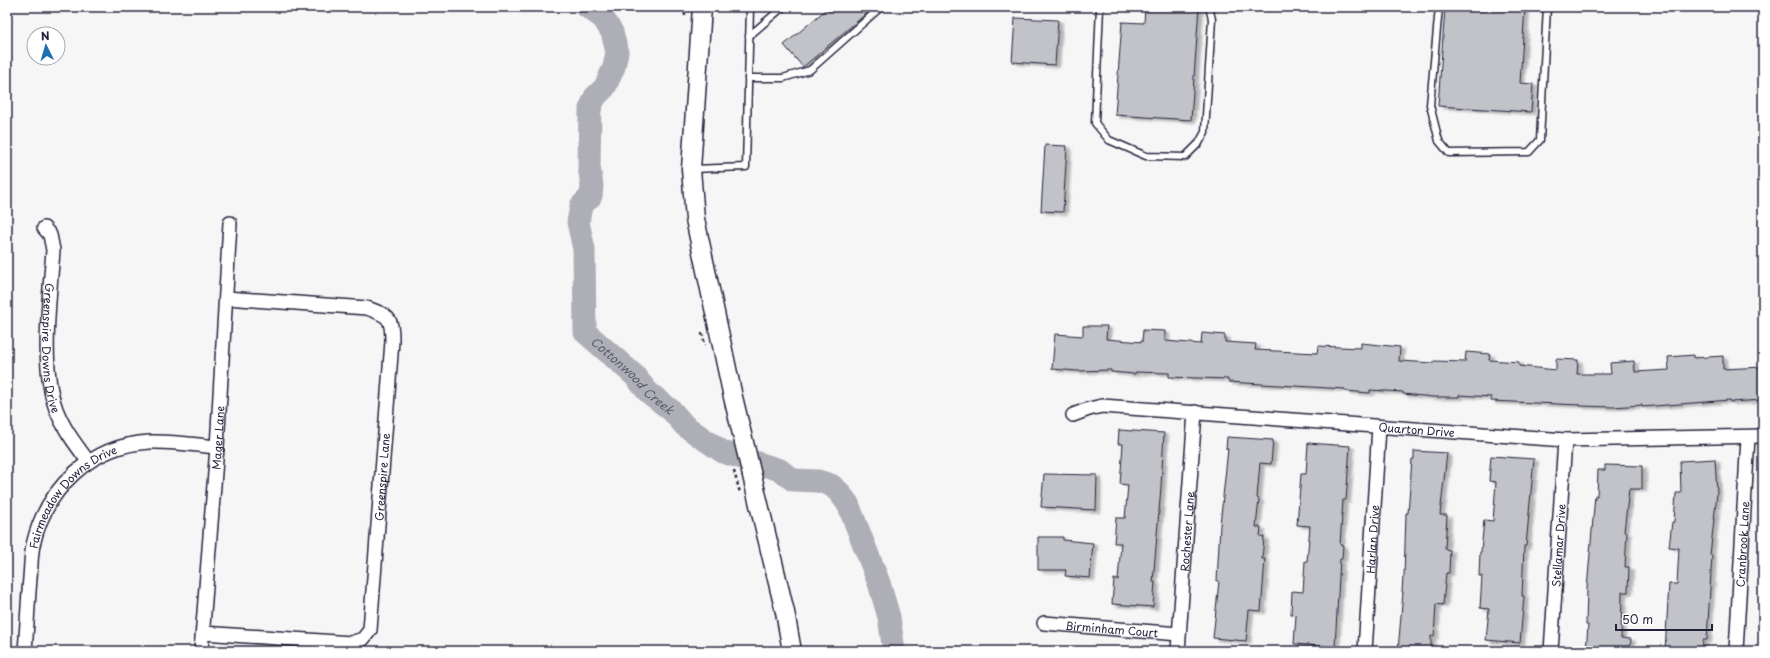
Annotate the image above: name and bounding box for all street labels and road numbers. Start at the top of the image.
street label: Greenspire Downs Drive [39,283,65,415]
street label: Mager Lane [207,405,228,470]
street label: Quarton Drive [1378,418,1456,440]
street label: Greenspire Lane [370,432,393,521]
street label: Fairmeadow Downs Drive [24,440,119,550]
street label: Rochester Lane [1175,491,1198,572]
street label: Cranbrook Lane [1731,501,1753,588]
street label: Stellamar Drive [1547,503,1569,587]
street label: Harlan Drive [1361,504,1383,574]
street label: Birminham Court [1065,616,1159,641]

